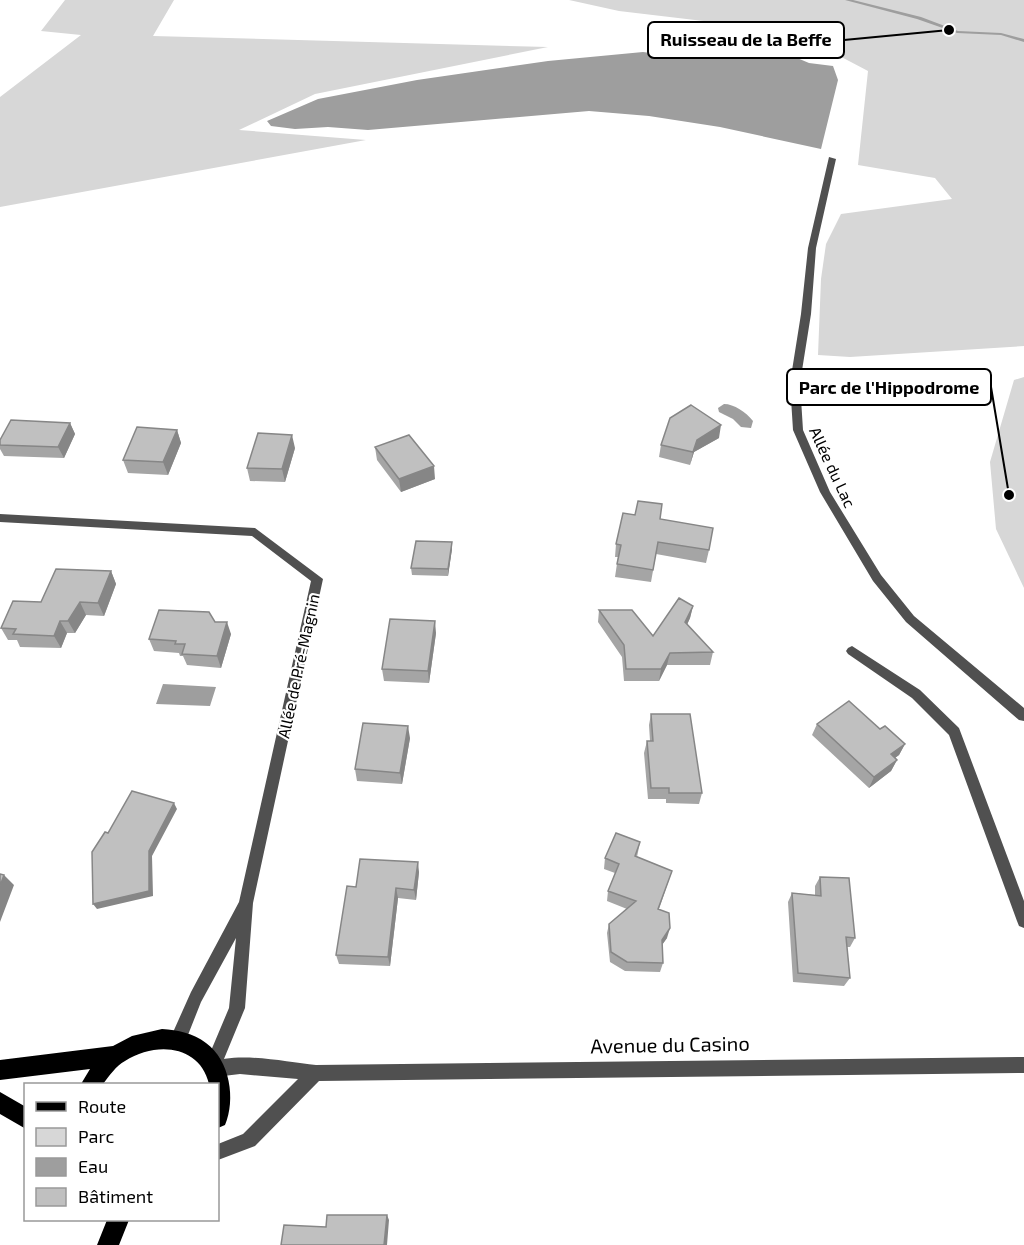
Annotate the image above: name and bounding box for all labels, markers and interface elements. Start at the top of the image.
callout: Ruisseau de la Beffe [648,22,844,58]
text: Ruisseau de la Beffe [660,28,832,50]
callout: Parc de l'Hippodrome [787,369,991,405]
text: Parc de l'Hippodrome [799,376,979,398]
street label: Allée du Lac [806,424,860,511]
street label: Allée de Pré-Magnin [273,592,323,740]
street label: Avenue du Casino [590,1031,750,1057]
legend [24,1083,219,1221]
text: Route [78,1095,126,1117]
text: Parc [78,1125,114,1147]
text: Eau [78,1155,108,1177]
text: Bâtiment [78,1185,153,1207]

